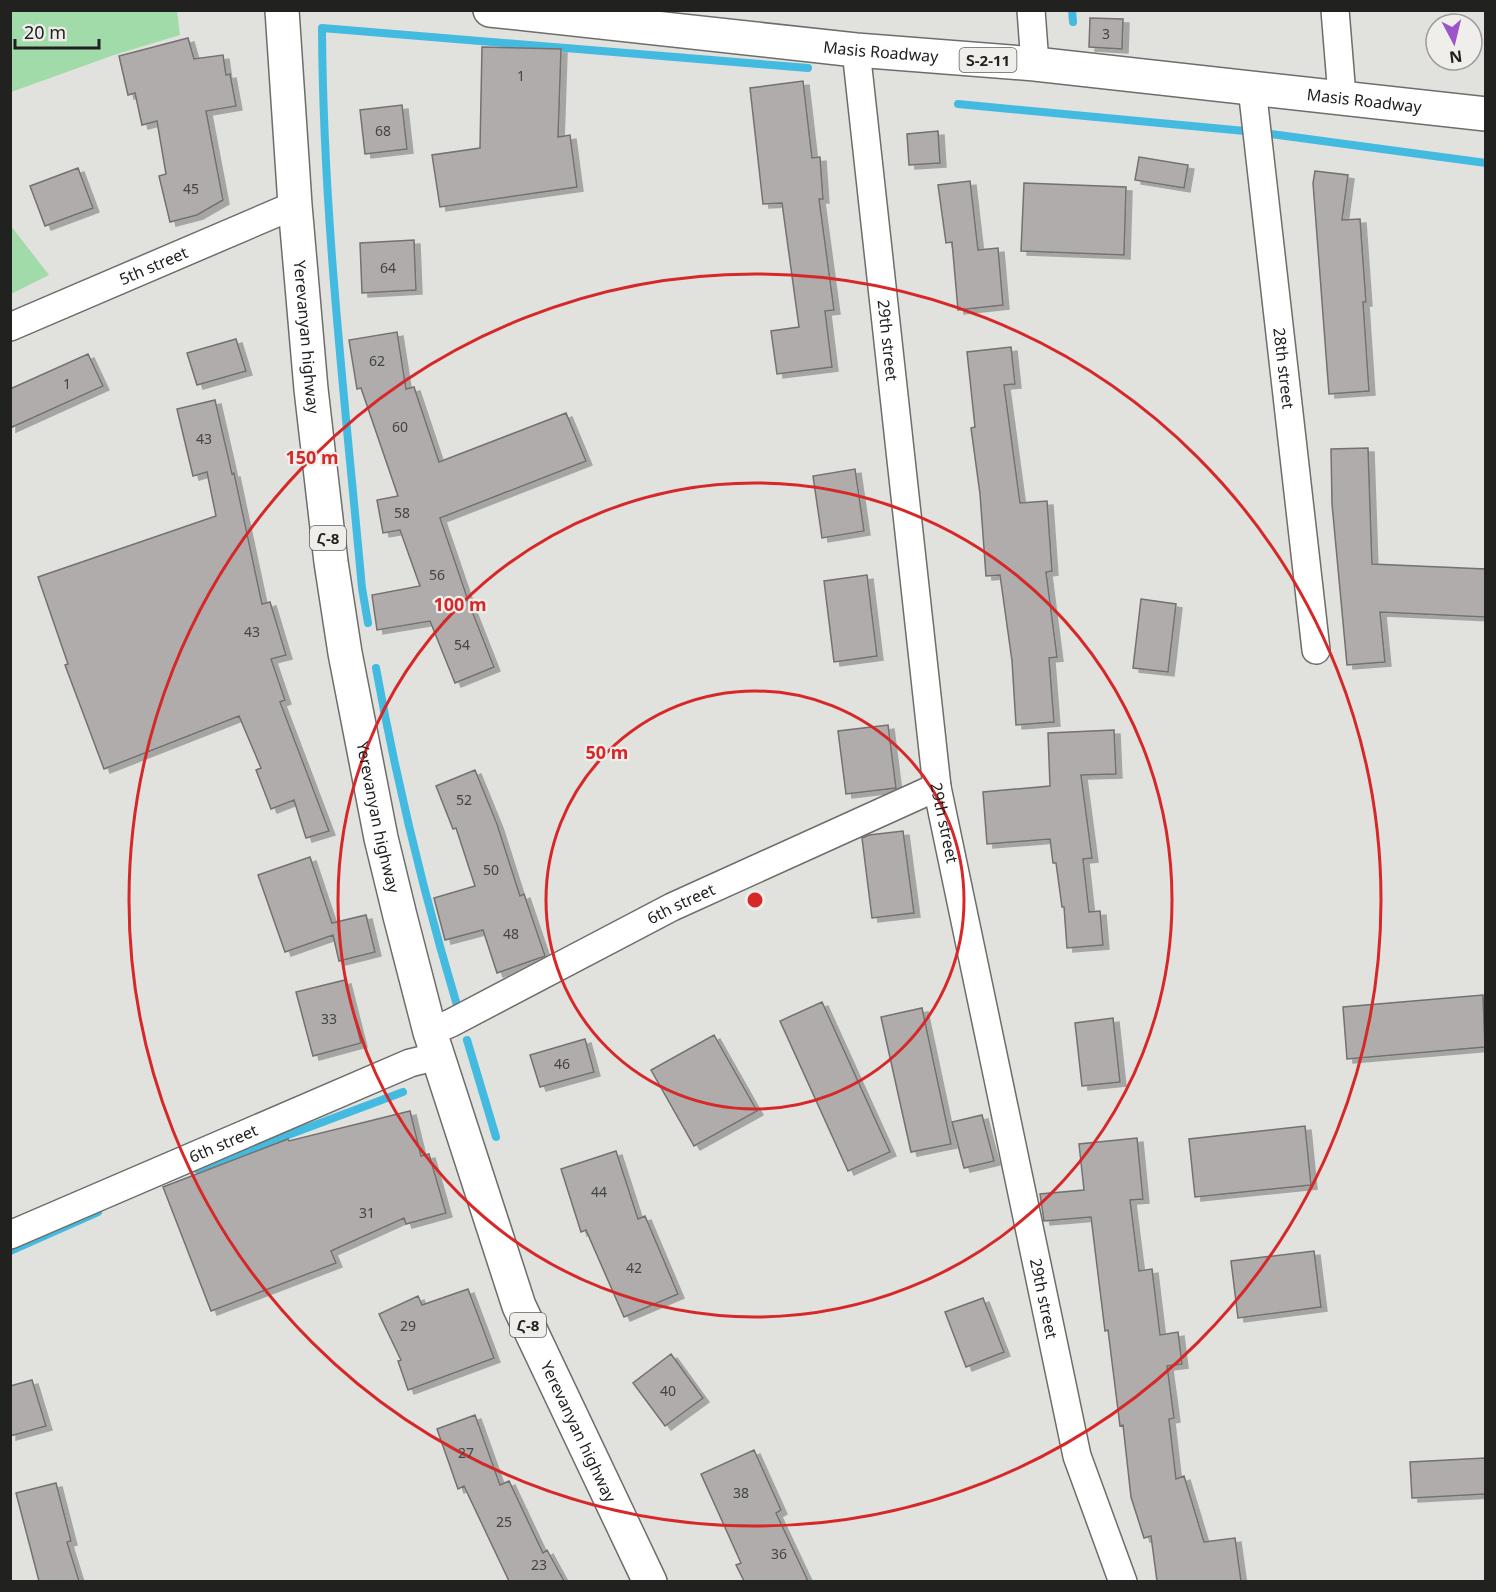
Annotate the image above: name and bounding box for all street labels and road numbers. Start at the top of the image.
street label: Masis Roadway [822,35,940,67]
road number: Տ-2-11 [960,48,1016,72]
street label: Masis Roadway [1306,83,1424,118]
street label: 5th street [116,241,191,290]
street label: Yerevanyan highway [289,259,325,416]
street label: 29th street [873,298,903,382]
street label: 28th street [1268,326,1299,410]
road number: Հ-8 [310,526,346,550]
street label: Yerevanyan highway [352,740,405,896]
street label: 29th street [925,781,964,865]
street label: 6th street [643,878,719,929]
street label: 6th street [185,1119,261,1168]
street label: 29th street [1025,1256,1063,1341]
road number: Հ-8 [510,1313,546,1337]
street label: Yerevanyan highway [536,1357,622,1507]

